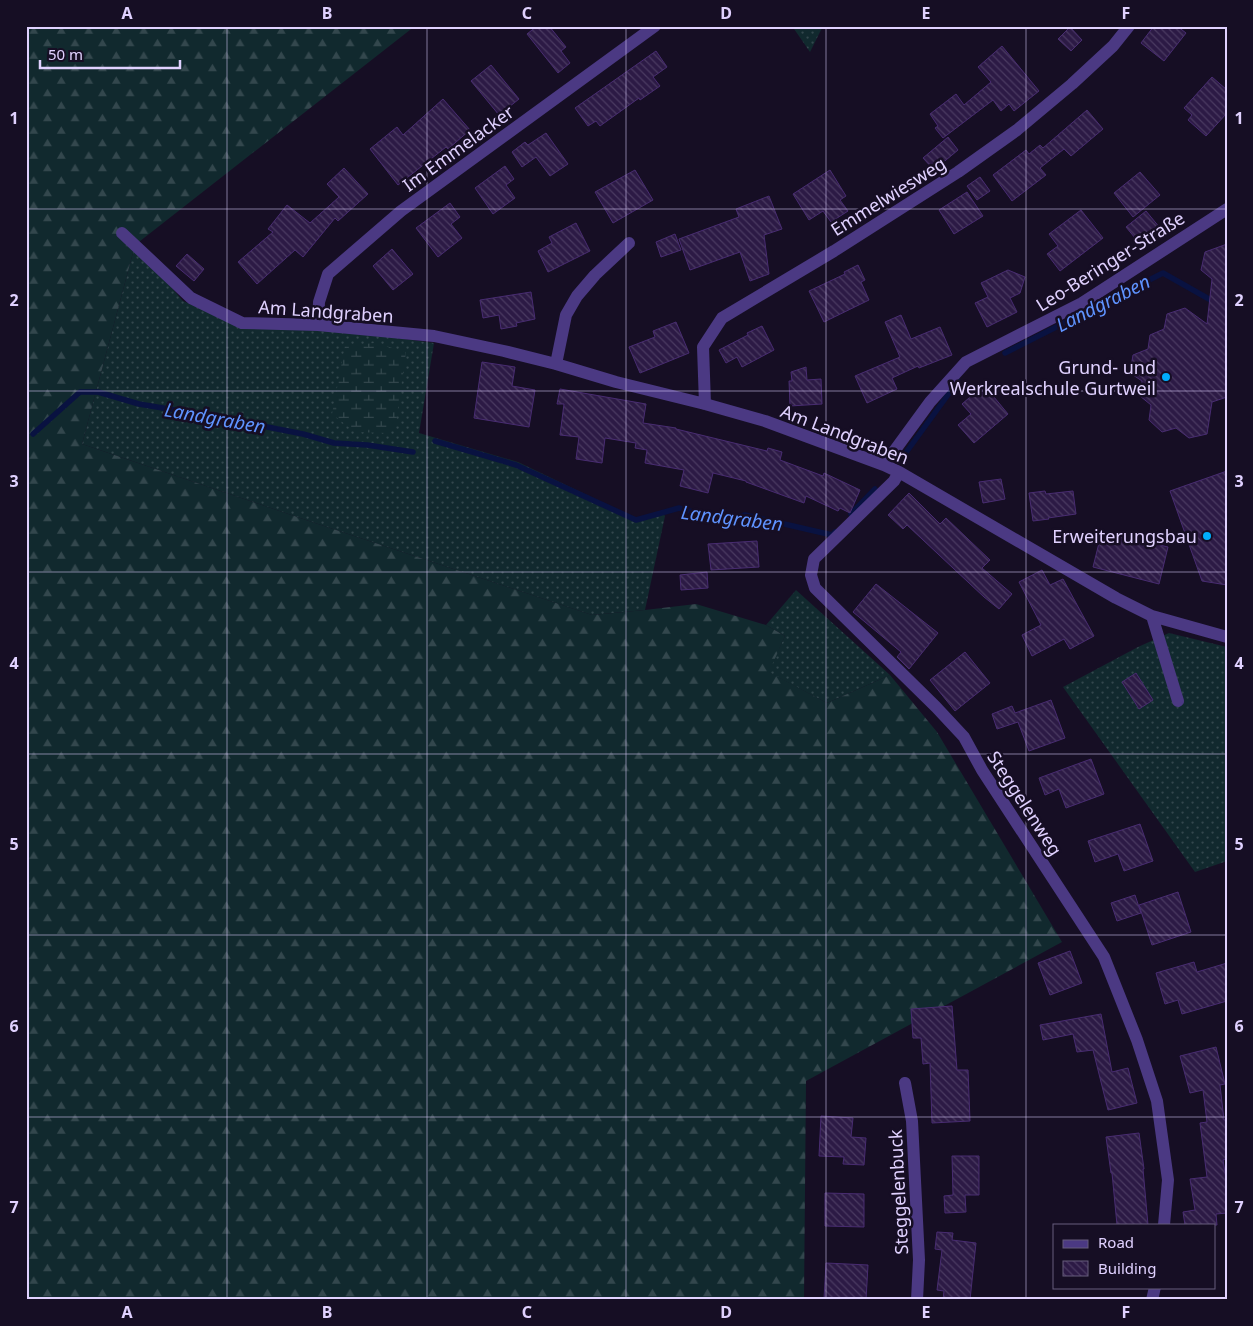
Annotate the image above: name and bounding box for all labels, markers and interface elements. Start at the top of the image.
text: A [121,2,133,24]
text: B [322,2,332,24]
text: C [522,2,532,24]
text: D [720,2,732,24]
text: E [922,2,931,24]
text: F [1122,2,1130,24]
scale bar [40,38,180,70]
text: 50 m [48,44,83,64]
street label: Im Emmelacker [398,99,519,197]
text: 1 [9,107,19,129]
text: 1 [1234,107,1244,129]
street label: Emmelwiesweg [826,151,950,241]
street label: Leo-Beringer-Straße [1031,206,1189,316]
water label: Landgraben [1052,268,1154,338]
text: 2 [9,289,19,311]
text: 2 [1234,289,1244,311]
street label: Am Landgraben [258,294,394,328]
place label: Grund- und Werkrealschule Gurtweil [950,355,1156,400]
marker: Grund- und Werkrealschule Gurtweil [1160,371,1172,383]
water label: Landgraben [162,396,268,440]
street label: Am Landgraben [778,399,912,469]
text: 3 [9,470,19,492]
text: 3 [1234,470,1244,492]
water label: Landgraben [680,499,784,537]
place label: Erweiterungsbau [1052,524,1197,548]
marker: Erweiterungsbau [1201,530,1213,542]
text: 4 [9,652,19,674]
text: 4 [1234,652,1244,674]
street label: Steggelenweg [982,746,1068,860]
text: 5 [9,833,19,855]
text: 5 [1234,833,1244,855]
text: 6 [9,1015,19,1037]
text: 6 [1234,1015,1244,1037]
street label: Steggelenbuck [883,1128,913,1255]
text: 7 [9,1196,19,1218]
text: 7 [1234,1196,1244,1218]
legend [1053,1224,1216,1288]
text: Road [1098,1232,1134,1252]
text: Building [1098,1258,1156,1278]
text: A [121,1301,133,1323]
text: B [322,1301,332,1323]
text: C [522,1301,532,1323]
text: D [720,1301,732,1323]
text: E [922,1301,931,1323]
text: F [1122,1301,1130,1323]

